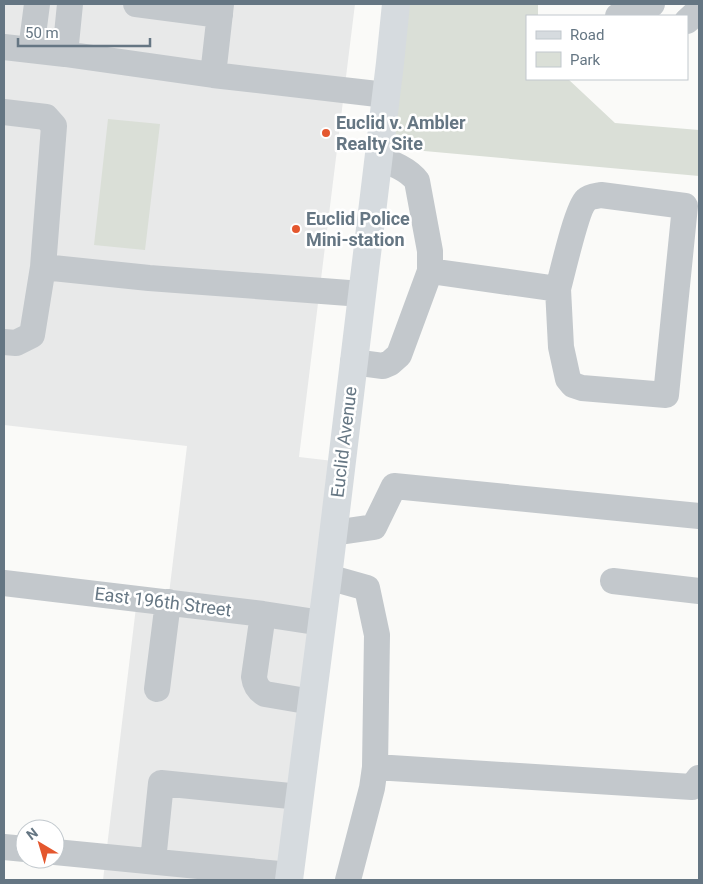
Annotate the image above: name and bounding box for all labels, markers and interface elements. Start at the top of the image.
scale bar [18,15,150,47]
legend [526,15,688,80]
text: 50 m [25,24,59,42]
text: Road [570,26,604,44]
text: Park [570,51,601,69]
place label: Euclid v. Ambler Realty Site [336,112,466,154]
marker: Euclid v. Ambler Realty Site [320,127,332,139]
place label: Euclid Police Mini-station [306,208,410,250]
marker: Euclid Police Mini-station [290,223,302,235]
street label: Euclid Avenue [326,385,361,499]
street label: East 196th Street [93,583,233,620]
north arrow [15,819,65,869]
text: N [23,824,41,843]

